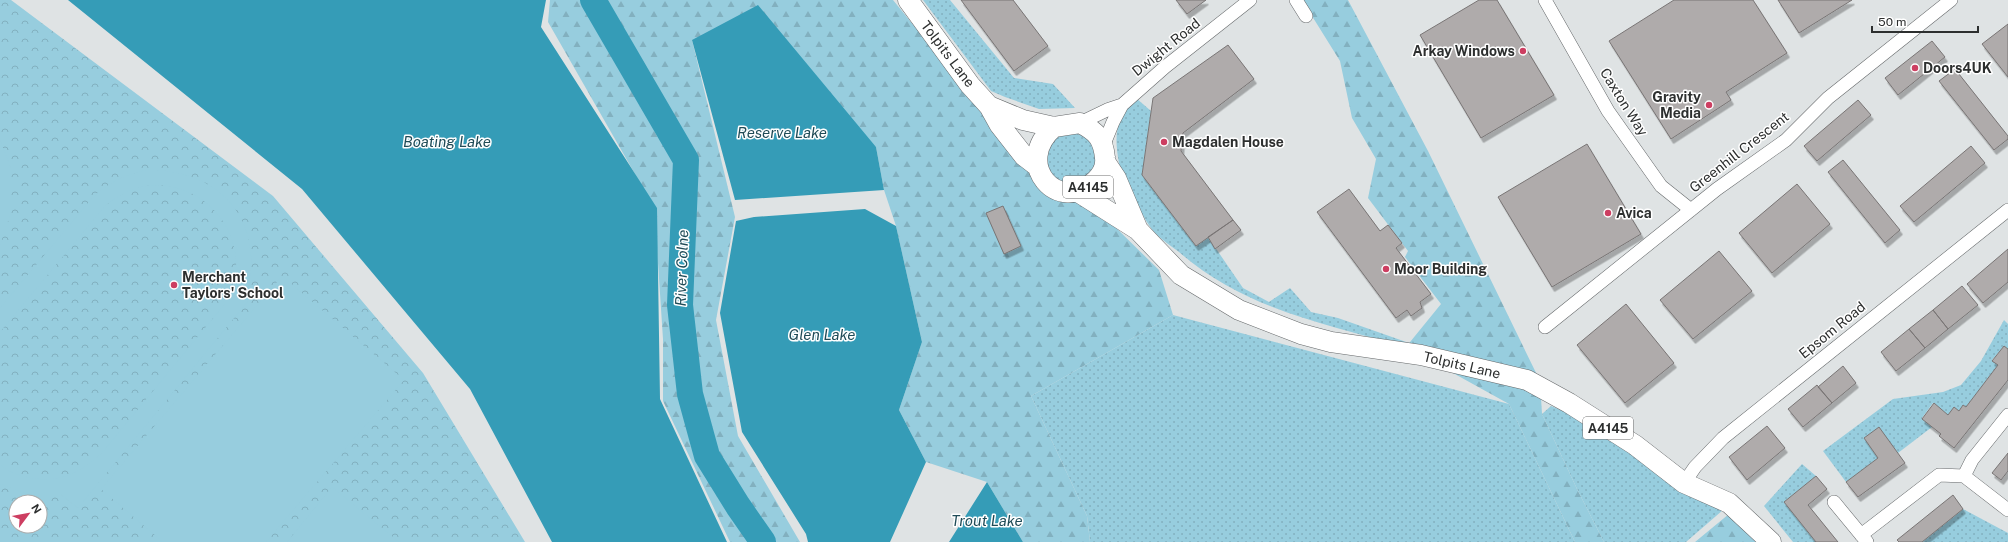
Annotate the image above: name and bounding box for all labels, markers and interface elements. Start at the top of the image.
scale bar [1872,8,1978,34]
street label: Dwight Road [1129,15,1203,79]
text: 50 m [1878,15,1906,29]
street label: Tolpits Lane [918,18,978,90]
place label: Arkay Windows [1413,43,1515,59]
marker: Arkay Windows [1518,46,1528,56]
place label: Doors4UK [1923,60,1992,76]
marker: Doors4UK [1910,63,1920,73]
street label: Caxton Way [1597,65,1651,139]
place label: Gravity Media [1652,89,1701,121]
marker: Gravity Media [1704,100,1714,110]
street label: Greenhill Crescent [1686,108,1792,196]
water label: Reserve Lake [737,124,827,141]
water label: Boating Lake [403,133,491,150]
place label: Magdalen House [1172,134,1284,150]
marker: Magdalen House [1159,137,1169,147]
road number: A4145 [1063,176,1113,198]
place label: Avica [1616,205,1652,221]
marker: Avica [1603,208,1613,218]
water label: River Colne [672,229,691,307]
place label: Moor Building [1394,261,1487,277]
marker: Moor Building [1381,264,1391,274]
place label: Merchant Taylors' School [182,269,284,301]
marker: Merchant Taylors' School [169,280,179,290]
street label: Epsom Road [1796,298,1868,362]
water label: Glen Lake [789,326,855,343]
street label: Tolpits Lane [1422,348,1502,382]
road number: A4145 [1583,417,1633,439]
north arrow [8,494,48,534]
text: N [29,502,44,516]
water label: Trout Lake [951,512,1023,529]

